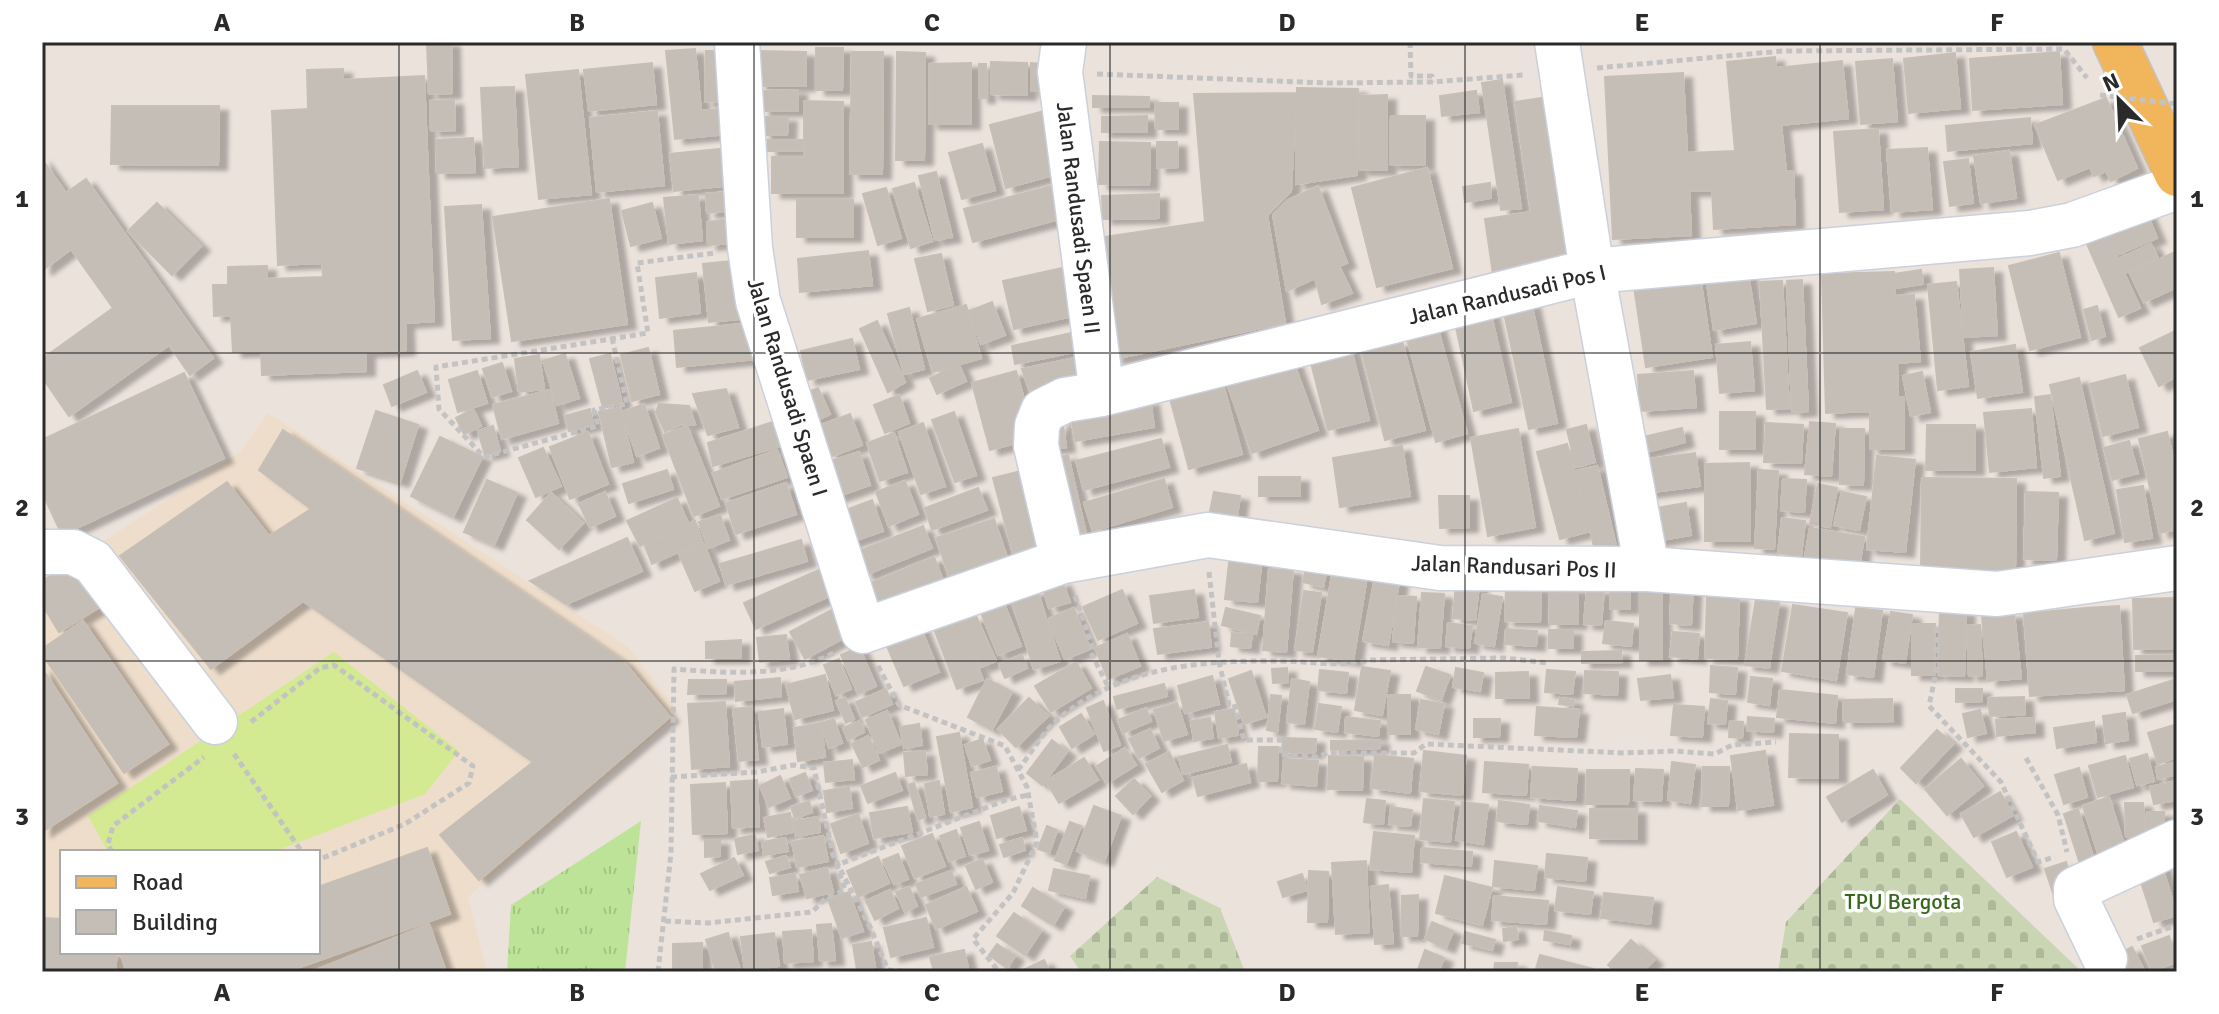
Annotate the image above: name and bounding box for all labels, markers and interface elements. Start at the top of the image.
text: A [214,7,231,39]
text: B [569,7,585,39]
text: C [924,7,940,39]
text: D [1278,7,1296,39]
text: E [1635,7,1649,39]
text: F [1990,7,2004,39]
north arrow [2079,60,2159,140]
text: N [2099,67,2124,98]
street label: Jalan Randusadi Spaen II [1051,100,1106,336]
text: 1 [15,183,29,215]
text: 1 [2190,183,2204,215]
street label: Jalan Randusadi Pos I [1406,259,1609,330]
street label: Jalan Randusadi Spaen I [741,275,834,500]
text: 2 [15,492,29,524]
text: 2 [2190,492,2204,524]
street label: Jalan Randusari Pos II [1411,549,1617,584]
text: 3 [15,801,29,833]
text: 3 [2190,801,2204,833]
legend [60,850,320,954]
text: Road [132,867,183,897]
park label: TPU Bergota [1845,888,1961,915]
text: Building [132,907,218,937]
text: A [214,977,231,1009]
text: B [569,977,585,1009]
text: C [924,977,940,1009]
text: D [1278,977,1296,1009]
text: E [1635,977,1649,1009]
text: F [1990,977,2004,1009]

